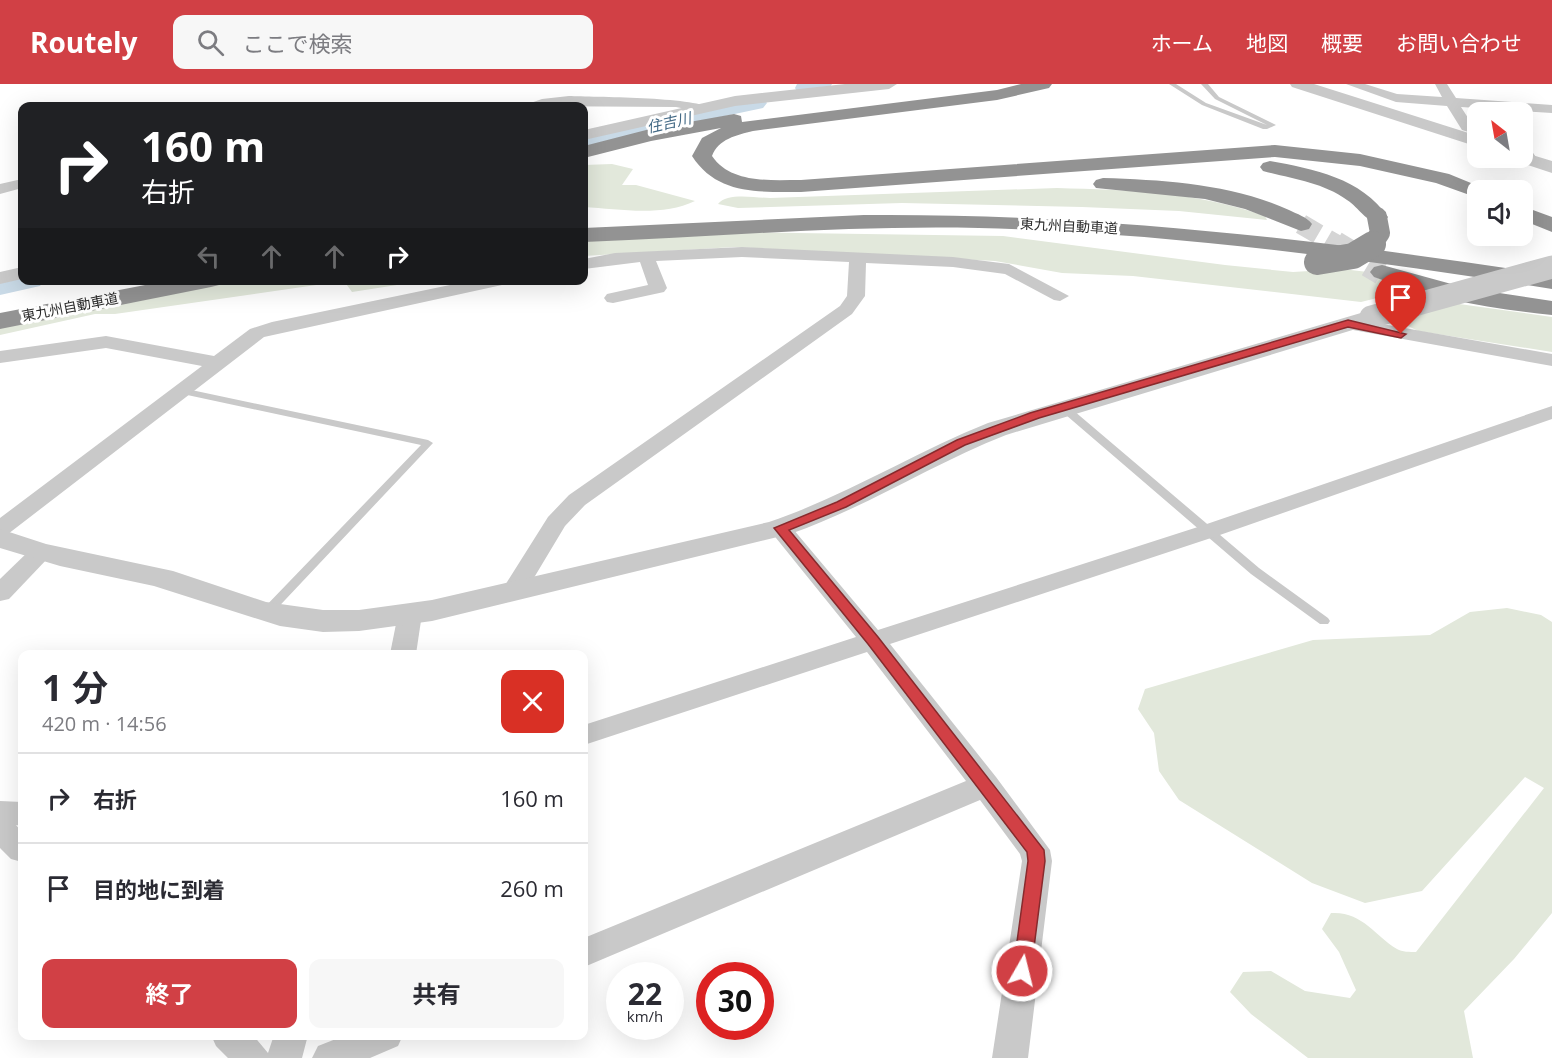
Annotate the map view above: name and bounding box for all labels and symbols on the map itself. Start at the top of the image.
north arrow [1467,102,1533,168]
water label: 住吉川 [645,107,695,137]
street label: 東九州自動車道 [1020,213,1118,238]
pin [1375,272,1426,334]
street label: 東九州自動車道 [20,288,120,325]
position arrow [990,939,1054,1003]
speed limit sign: 30 [696,962,774,1040]

